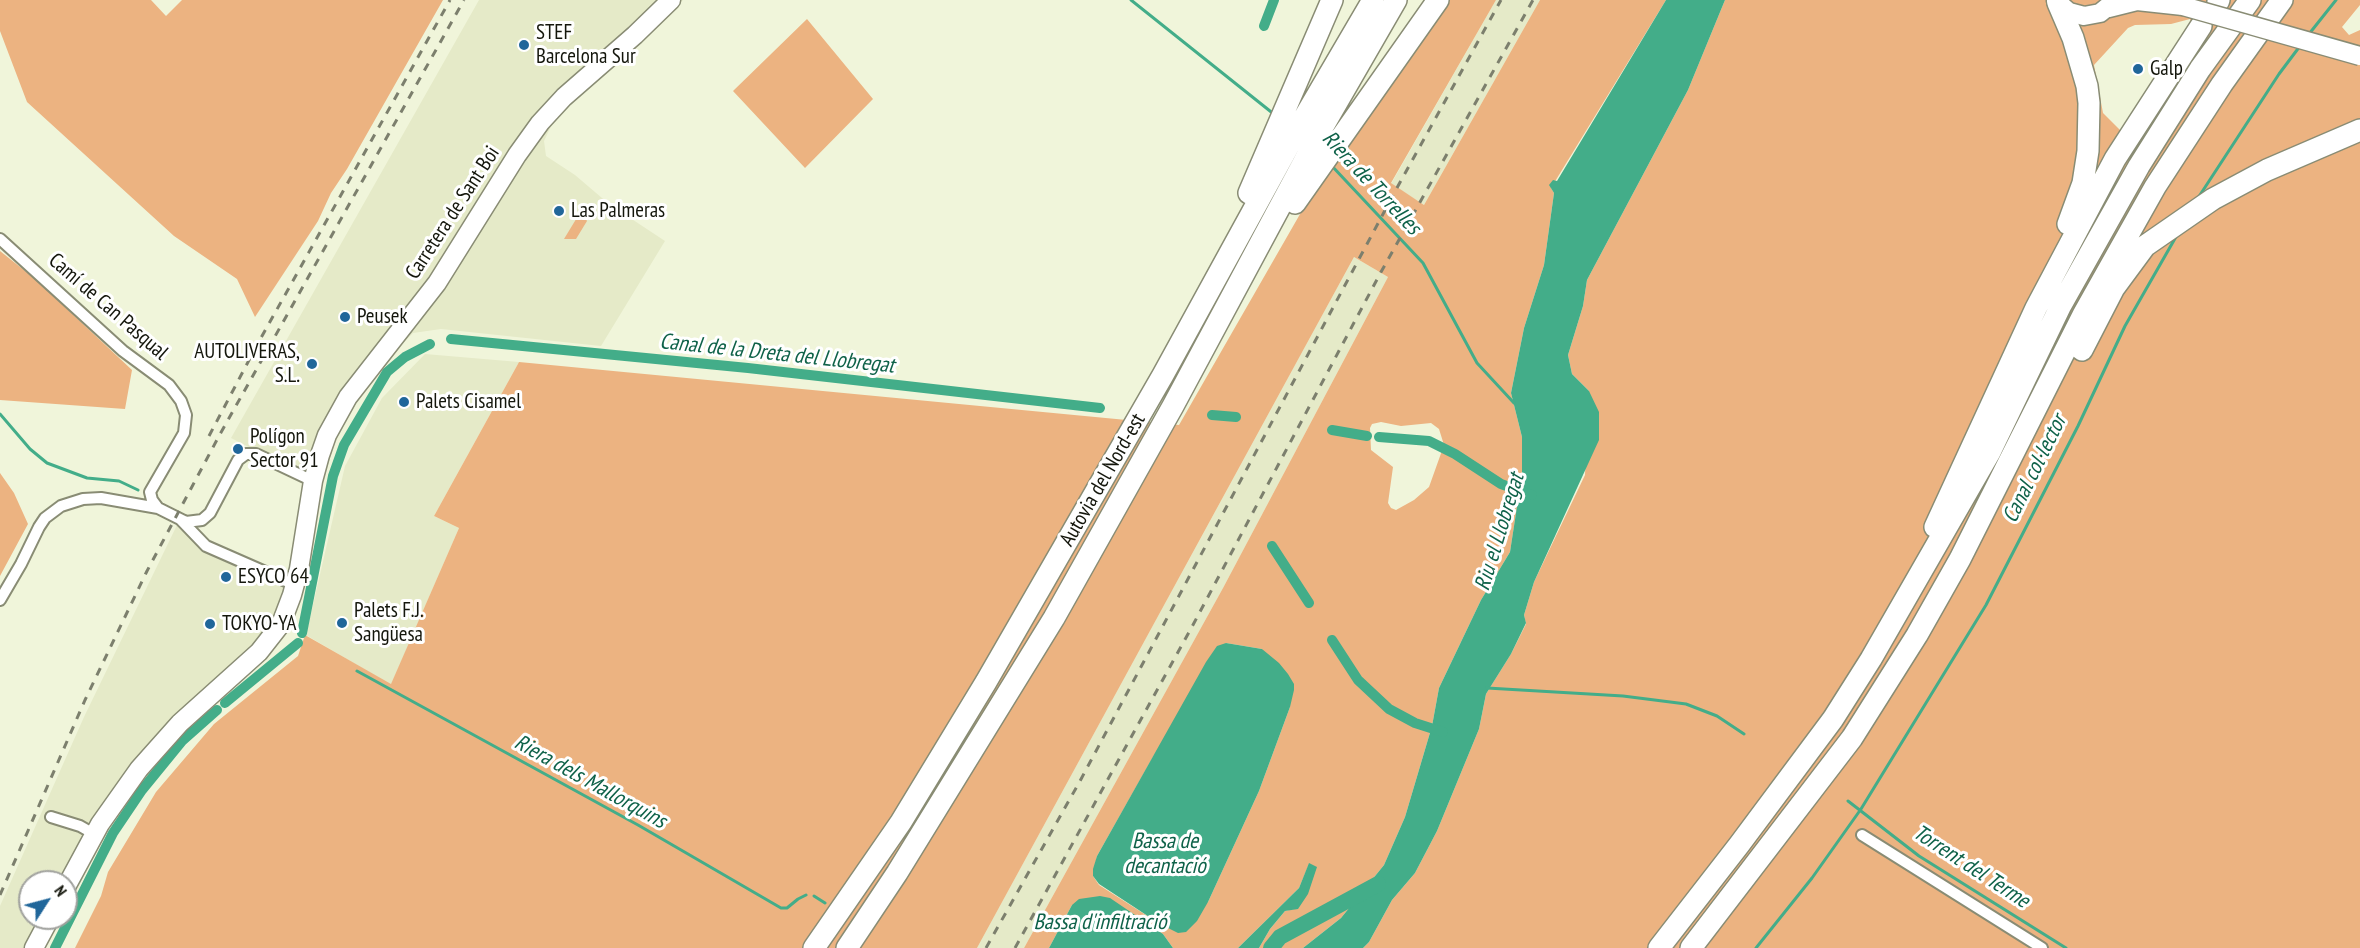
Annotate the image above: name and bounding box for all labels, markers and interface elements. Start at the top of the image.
place label: STEF Barcelona Sur [536,20,636,70]
marker: STEF Barcelona Sur [517,38,531,52]
place label: Galp [2150,56,2183,82]
marker: Galp [2131,62,2145,76]
water label: Riera de Torrelles [1316,126,1426,240]
street label: Carretera de Sant Boi [401,142,505,284]
place label: Las Palmeras [571,198,665,224]
marker: Las Palmeras [552,204,566,218]
street label: Camí de Can Pasqual [43,248,173,366]
place label: Peusek [357,304,408,330]
marker: Peusek [338,310,352,324]
water label: Canal de la Dreta del Llobregat [658,329,896,379]
place label: AUTOLIVERAS, S.L. [194,339,300,389]
marker: AUTOLIVERAS, S.L. [305,357,319,371]
place label: Palets Cisamel [416,389,521,415]
marker: Palets Cisamel [397,395,411,409]
street label: Autovia del Nord-est [1055,409,1151,551]
water label: Canal col·lector [1998,411,2072,527]
place label: Polígon Sector 91 [250,424,319,474]
marker: Polígon Sector 91 [231,442,245,456]
water label: Riu el Llobregat [1470,470,1530,594]
place label: ESYCO 64 [238,564,309,590]
marker: ESYCO 64 [219,570,233,584]
place label: Palets F.J. Sangüesa [354,598,424,648]
place label: TOKYO-YA [222,611,297,637]
marker: Palets F.J. Sangüesa [335,616,349,630]
marker: TOKYO-YA [203,617,217,631]
water label: Riera dels Mallorquins [510,729,670,835]
water label: Torrent del Terme [1908,820,2034,914]
water label: Bassa de decantació [1124,829,1206,880]
north arrow [18,870,78,930]
text: N [50,881,72,900]
water label: Bassa d'infiltració [1033,910,1167,936]

